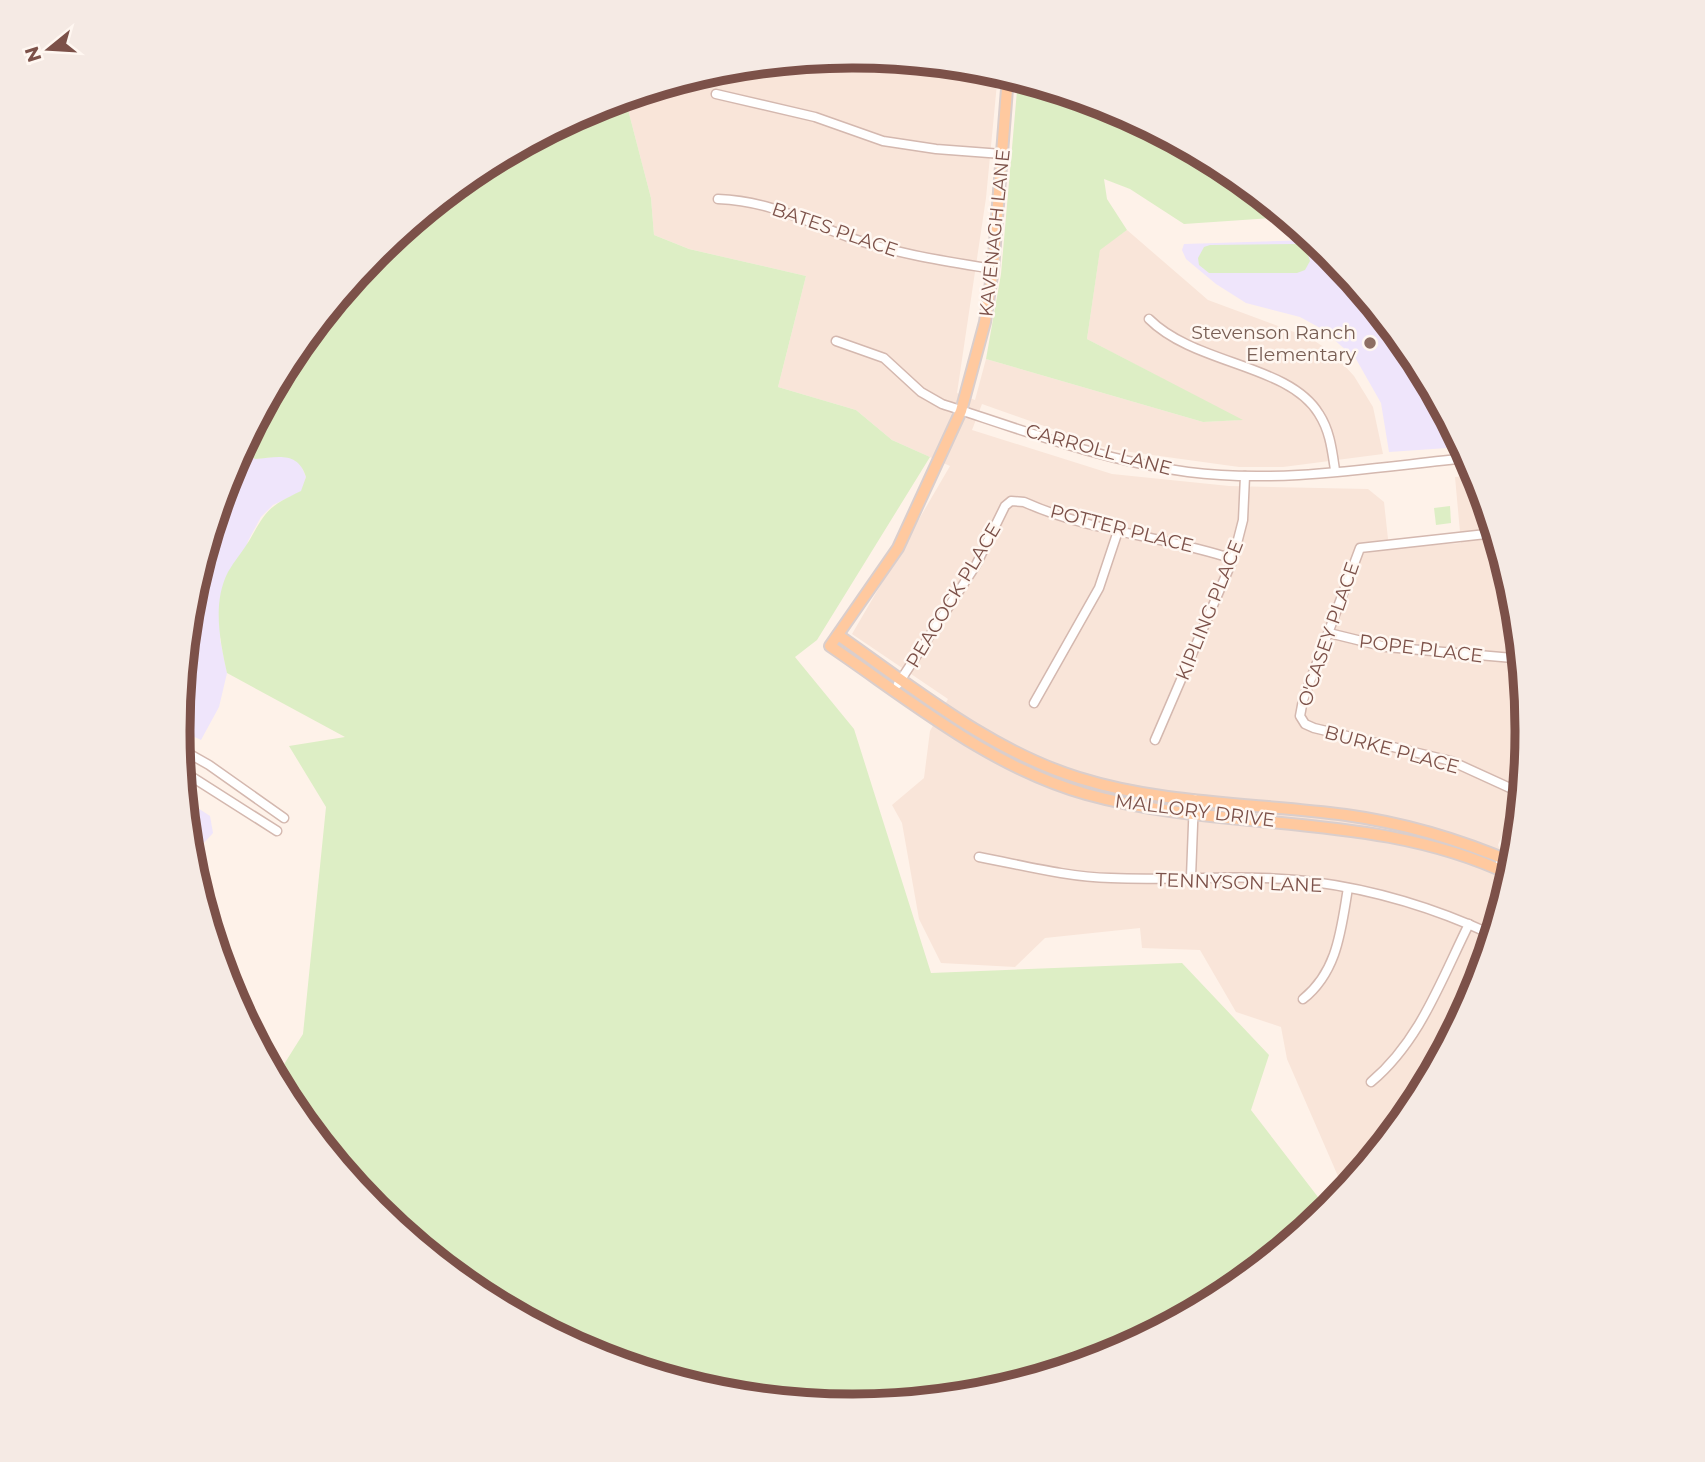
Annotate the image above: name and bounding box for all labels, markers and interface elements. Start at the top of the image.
north arrow [14,14,84,84]
text: N [20,43,47,65]
street label: KAVENAGH LANE [974,148,1015,318]
street label: BATES PLACE [769,197,901,262]
place label: Stevenson Ranch Elementary [1191,321,1357,366]
marker: Stevenson Ranch Elementary [1362,335,1378,351]
street label: CARROLL LANE [1023,419,1175,480]
street label: POTTER PLACE [1048,500,1196,557]
street label: PEACOCK PLACE [901,519,1006,672]
street label: KIPLING PLACE [1171,537,1248,684]
street label: O'CASEY PLACE [1293,559,1364,709]
street label: POPE PLACE [1358,629,1484,668]
street label: BURKE PLACE [1322,720,1462,779]
street label: MALLORY DRIVE [1114,789,1276,832]
street label: TENNYSON LANE [1155,868,1323,897]

